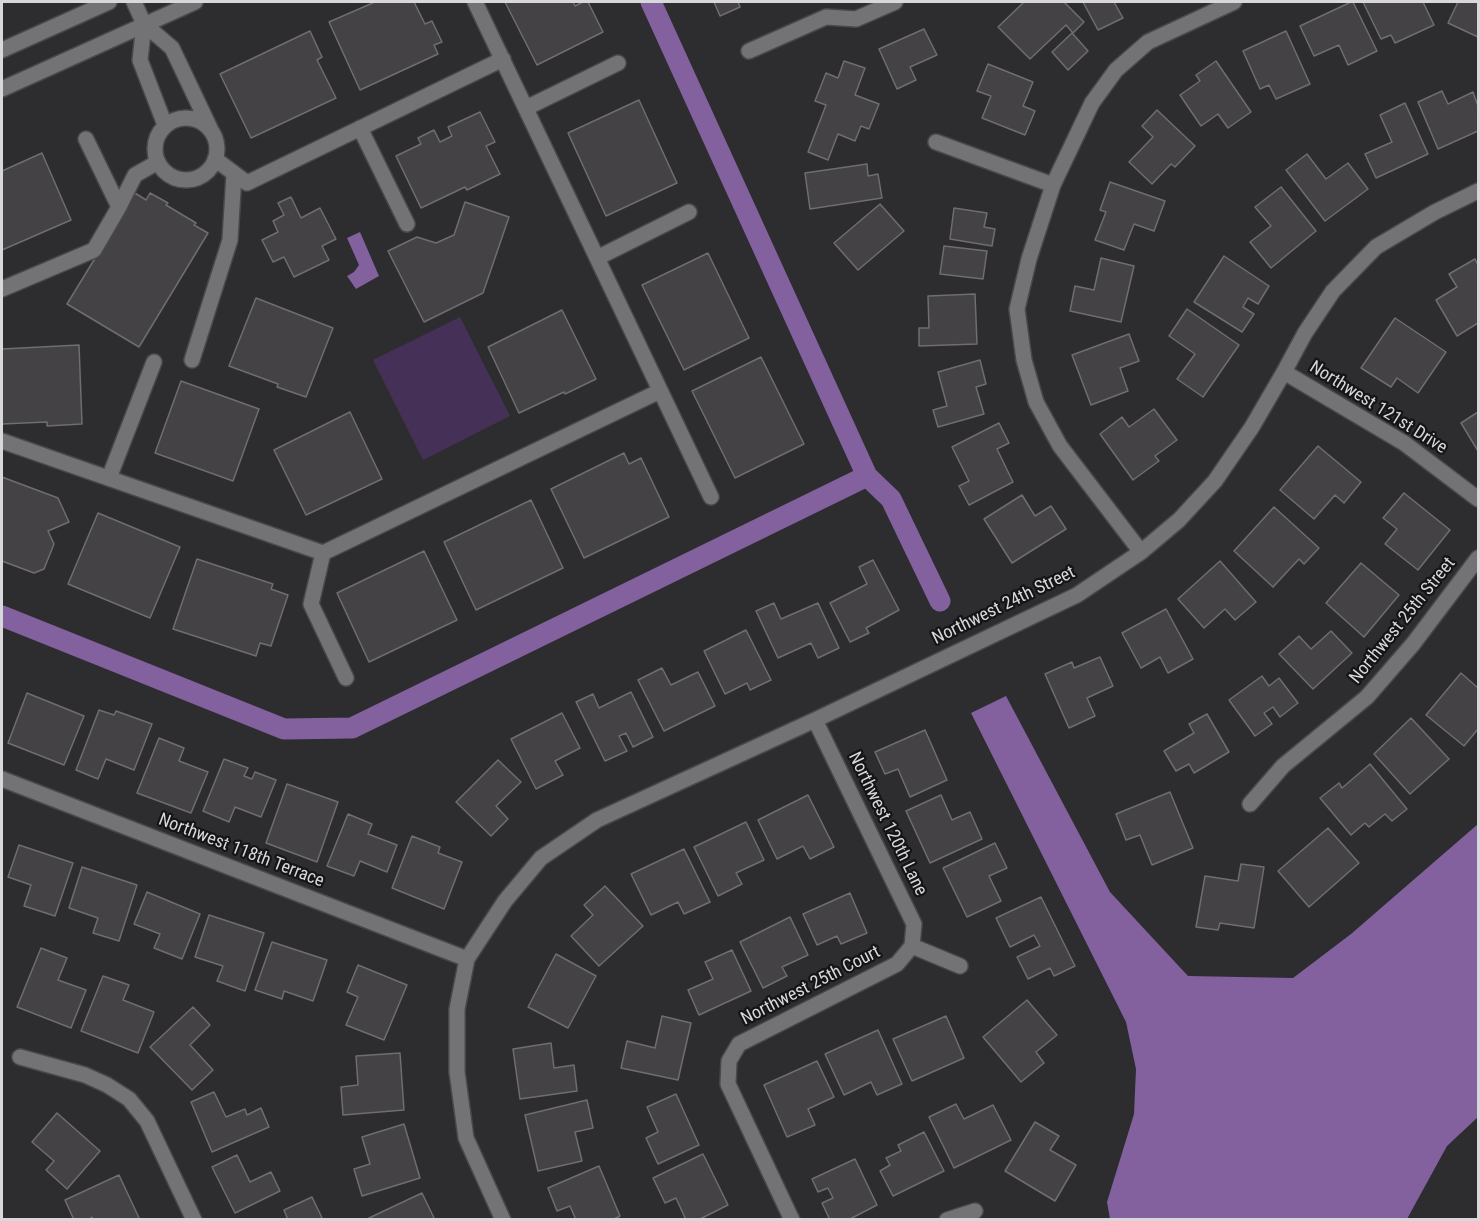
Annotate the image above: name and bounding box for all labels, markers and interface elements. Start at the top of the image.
street label: Northwest 121st Drive [1305,357,1451,459]
street label: Northwest 25th Street [1346,554,1460,688]
street label: Northwest 24th Street [929,562,1079,650]
street label: Northwest 120th Lane [843,749,931,899]
street label: Northwest 118th Terrace [155,809,327,893]
street label: Northwest 25th Court [738,942,884,1030]

